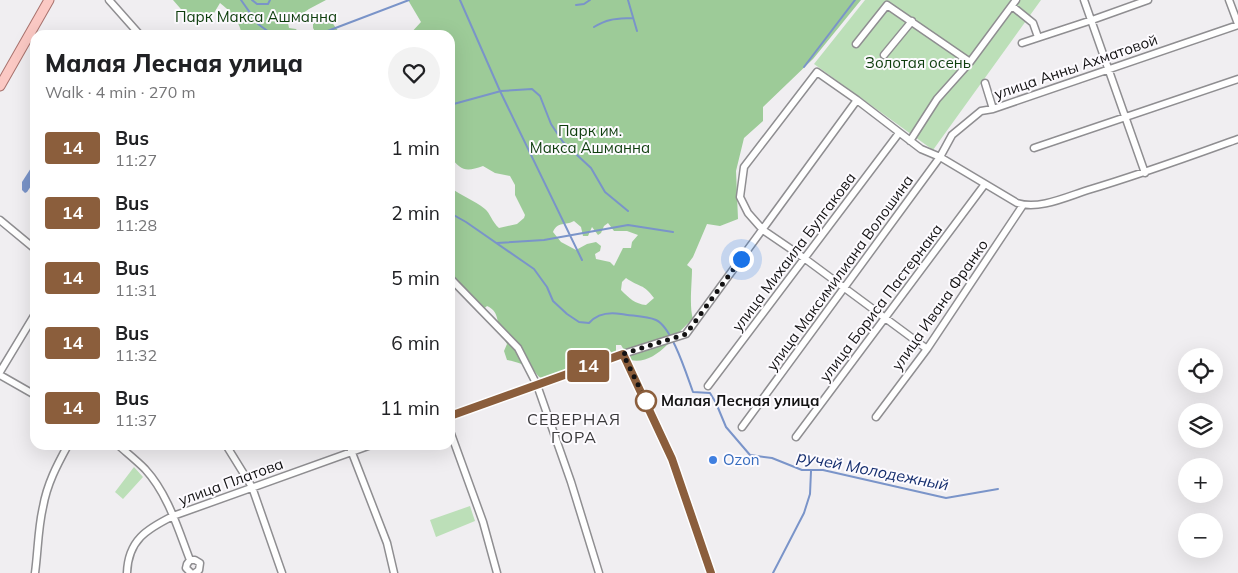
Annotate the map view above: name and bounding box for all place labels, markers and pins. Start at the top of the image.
marker: Малая Лесная улица [635,390,657,412]
place label: Малая Лесная улица [661,391,819,410]
place label: Ozon [723,450,760,469]
marker: Ozon [707,454,719,466]

